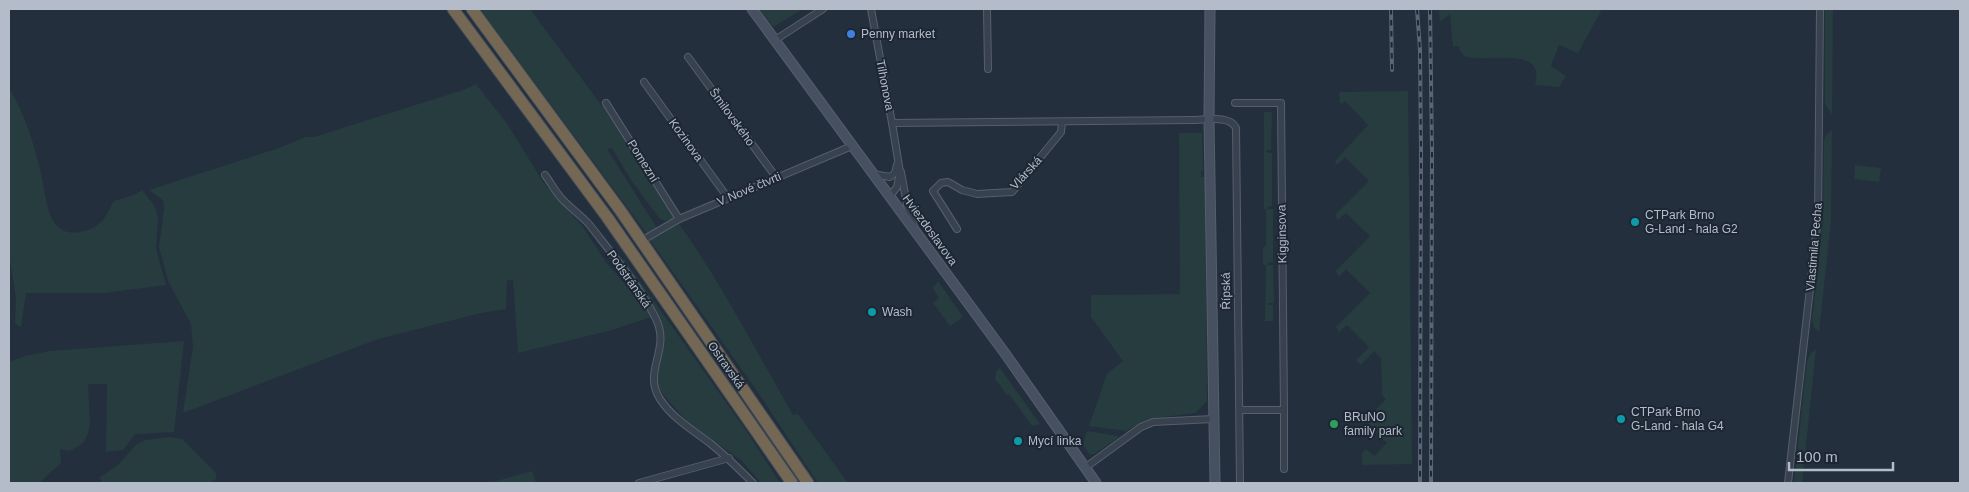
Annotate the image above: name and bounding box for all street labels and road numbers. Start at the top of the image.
street label: Tilhonova [873,58,897,112]
street label: Šmilovského [706,85,759,149]
street label: Kozinova [666,116,706,164]
street label: Pomezní [625,137,662,185]
street label: Vlárská [1007,153,1045,193]
street label: V Nové čtvrti [715,169,783,209]
street label: Hviezdoslavova [900,192,961,268]
street label: Vlastimila Pecha [1803,202,1825,292]
street label: Kigginsova [1274,204,1290,263]
street label: Podstránská [604,248,654,311]
street label: Řípská [1218,272,1233,310]
street label: Ostravská [705,339,747,391]

